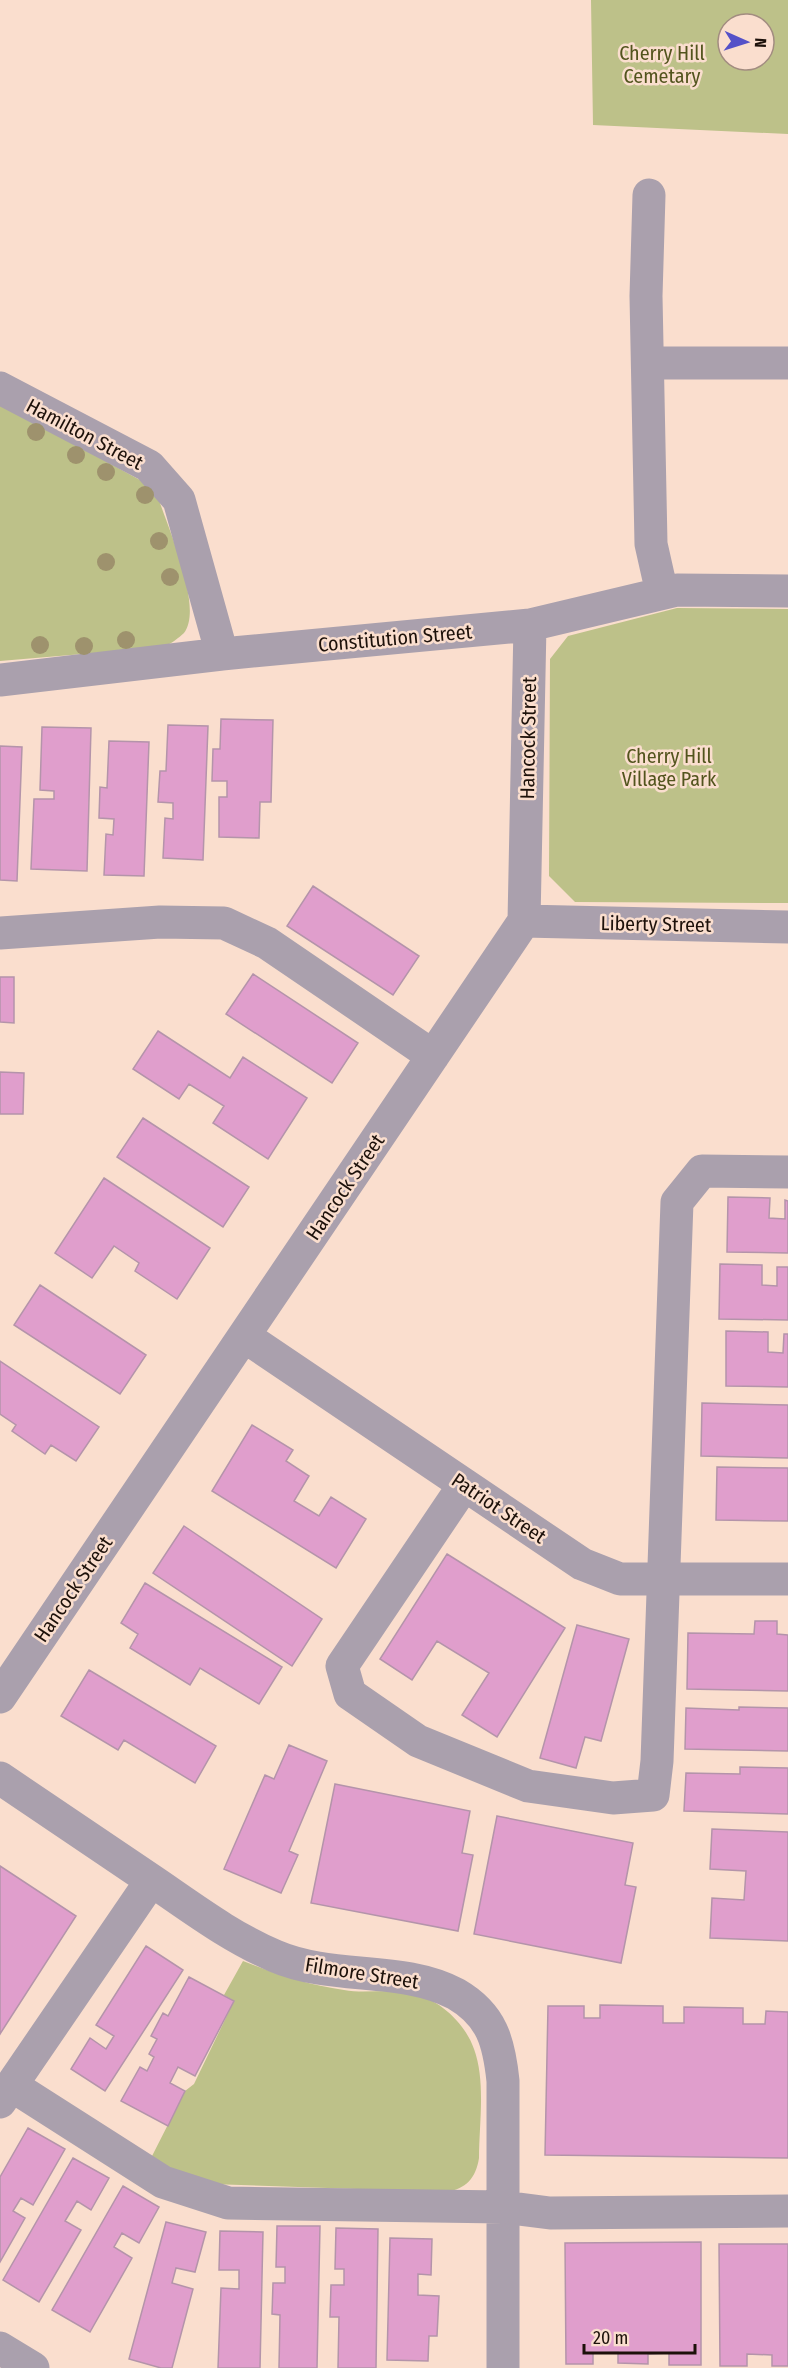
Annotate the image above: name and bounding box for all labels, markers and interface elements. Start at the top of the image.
north arrow [716,12,776,72]
text: N [751,37,770,48]
park label: Cherry Hill Cemetary [619,41,705,88]
street label: Hamilton Street [22,393,148,475]
street label: Constitution Street [317,619,473,657]
street label: Hancock Street [515,676,541,800]
park label: Cherry Hill Village Park [622,744,717,791]
street label: Liberty Street [600,911,712,937]
street label: Hancock Street [301,1129,390,1245]
street label: Patriot Street [447,1468,551,1549]
street label: Hancock Street [29,1531,118,1647]
street label: Filmore Street [304,1952,421,1994]
scale bar [584,2317,695,2355]
text: 20 m [593,2327,628,2349]

